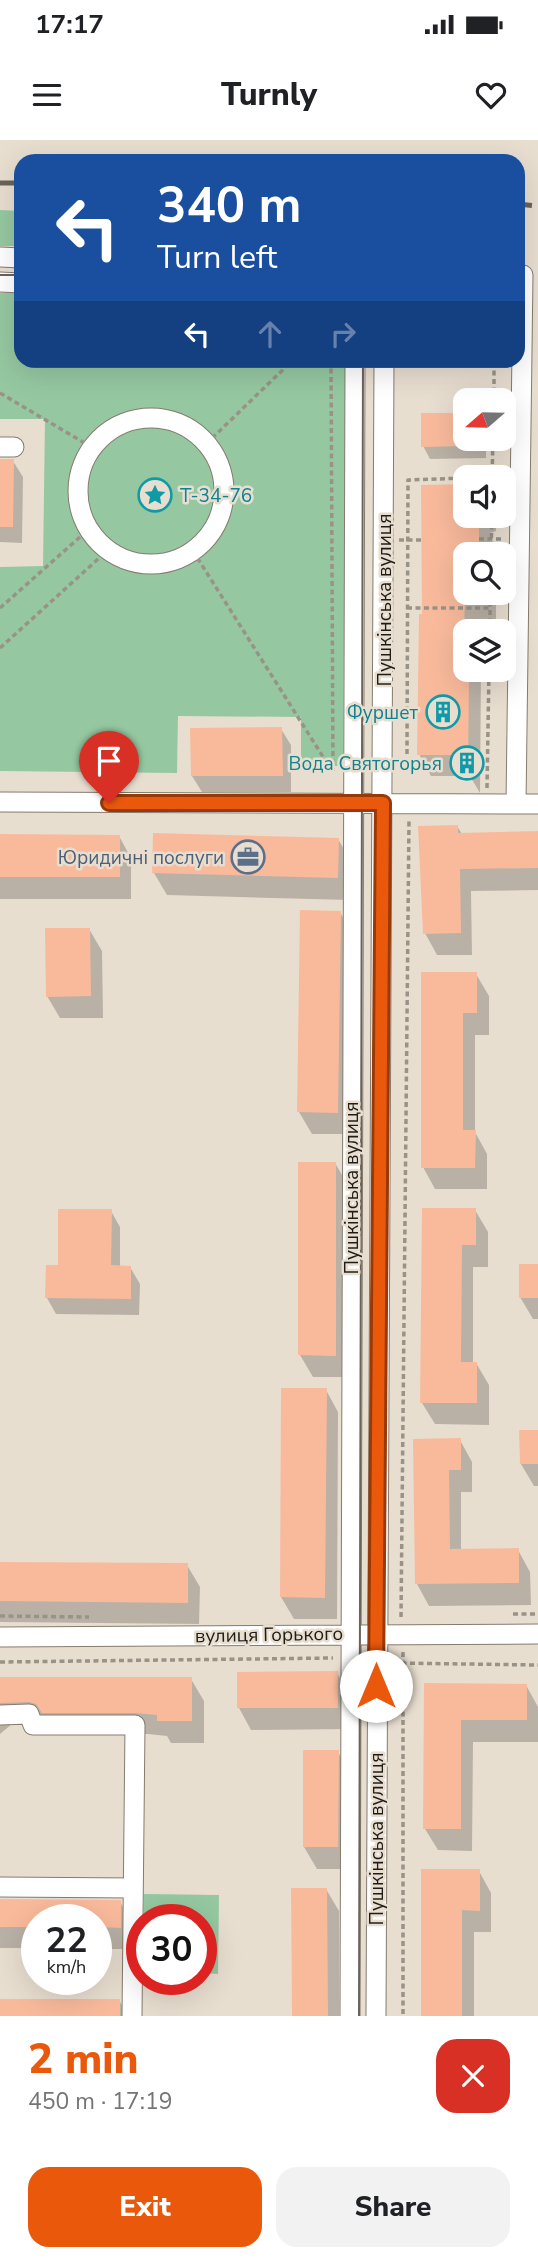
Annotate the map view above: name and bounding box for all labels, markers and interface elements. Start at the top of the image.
text: 17:17 [35,7,104,42]
text: Turnly [221,73,317,116]
icon: menu [28,76,66,114]
icon: heart [472,76,510,114]
text: 340 m [157,172,301,239]
icon: left [42,182,133,273]
text: Turn left [157,236,277,279]
icon: left [178,315,216,353]
icon: ahead [251,315,289,353]
icon: right [324,315,362,353]
north arrow [453,388,516,452]
map controls [453,388,516,682]
button: sound [453,465,516,528]
place icon: Т-34-76 [136,476,174,514]
place label: Т-34-76 [180,483,252,509]
street label: Пушкінська вулиця [372,514,398,686]
button: search [453,542,516,605]
button: layers [453,619,516,682]
building icon: Фуршет [424,693,462,731]
place label: Фуршет [347,700,419,726]
pin [79,731,139,803]
icon: arrive [90,742,128,780]
building icon: Вода Святогорья [448,744,486,782]
place label: Вода Святогорья [289,751,442,777]
office icon: Юридичні послуги [229,838,267,876]
place label: Юридичні послуги [58,845,224,871]
street label: Пушкінська вулиця [339,1102,365,1274]
street label: вулиця Горького [195,1621,343,1649]
position arrow [339,1649,413,1723]
street label: Пушкінська вулиця [364,1753,390,1925]
speed limit sign: 30 [126,1904,217,1995]
text: 22 [45,1917,88,1964]
text: km/h [47,1955,86,1979]
text: 2 min [28,2031,138,2088]
button: close [436,2039,510,2113]
text: 450 m · 17:19 [28,2086,173,2117]
button: Exit [28,2167,262,2247]
button: Share [276,2167,510,2247]

